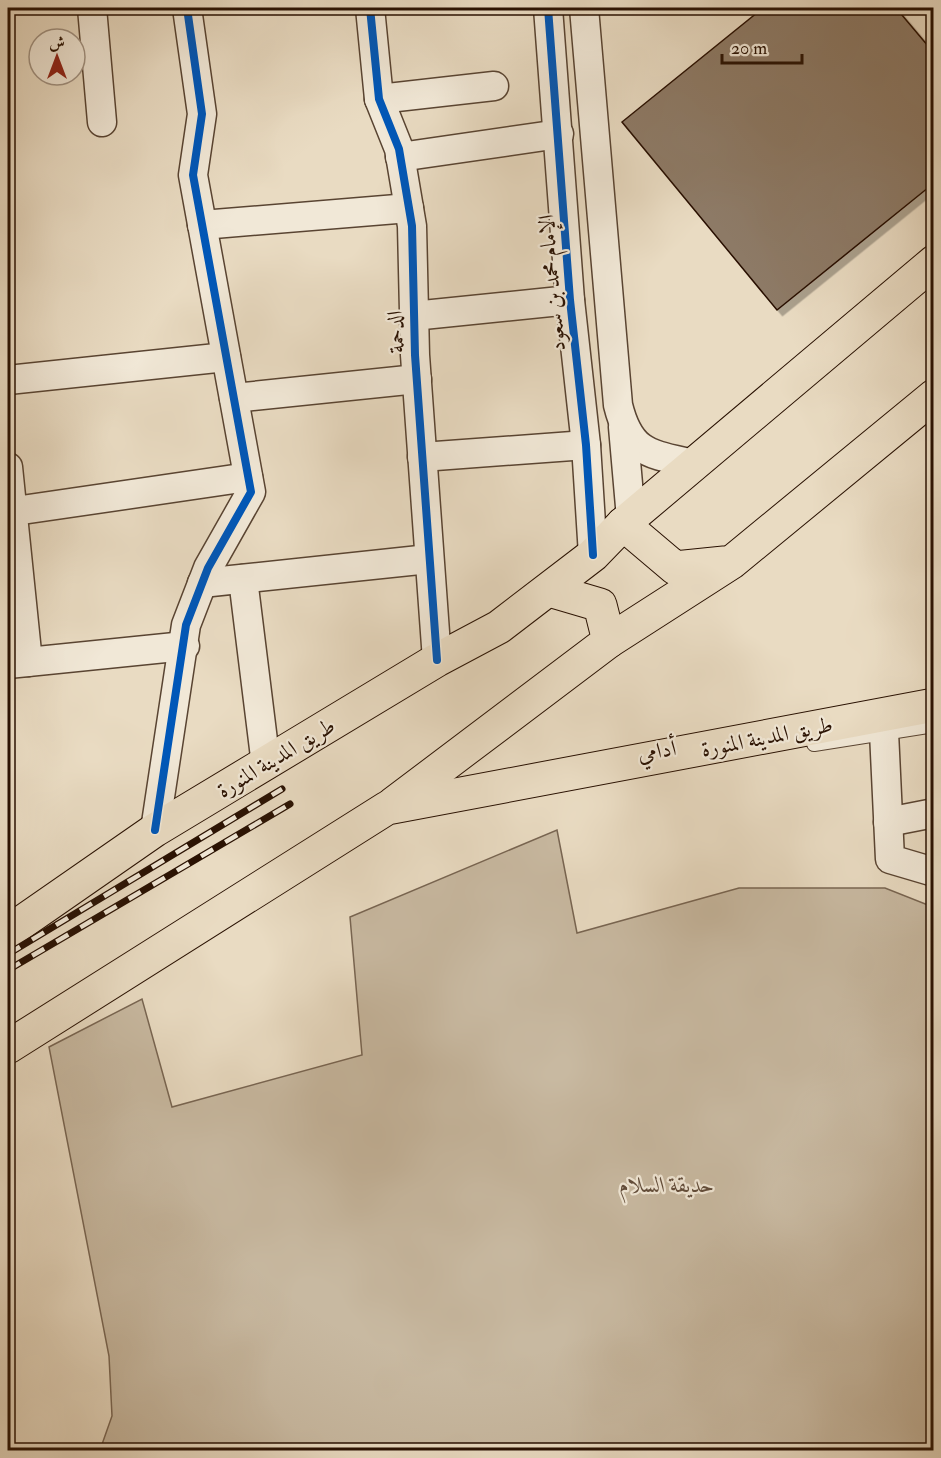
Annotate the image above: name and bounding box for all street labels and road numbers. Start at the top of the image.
street label: الإمام محمد بن سعود [532,213,577,353]
street label: الدحمة [381,310,411,354]
street label: طريق المدينة المنورة [699,711,835,763]
street label: طريق المدينة المنورة [212,712,340,804]
street label: أدامي [635,732,680,772]

